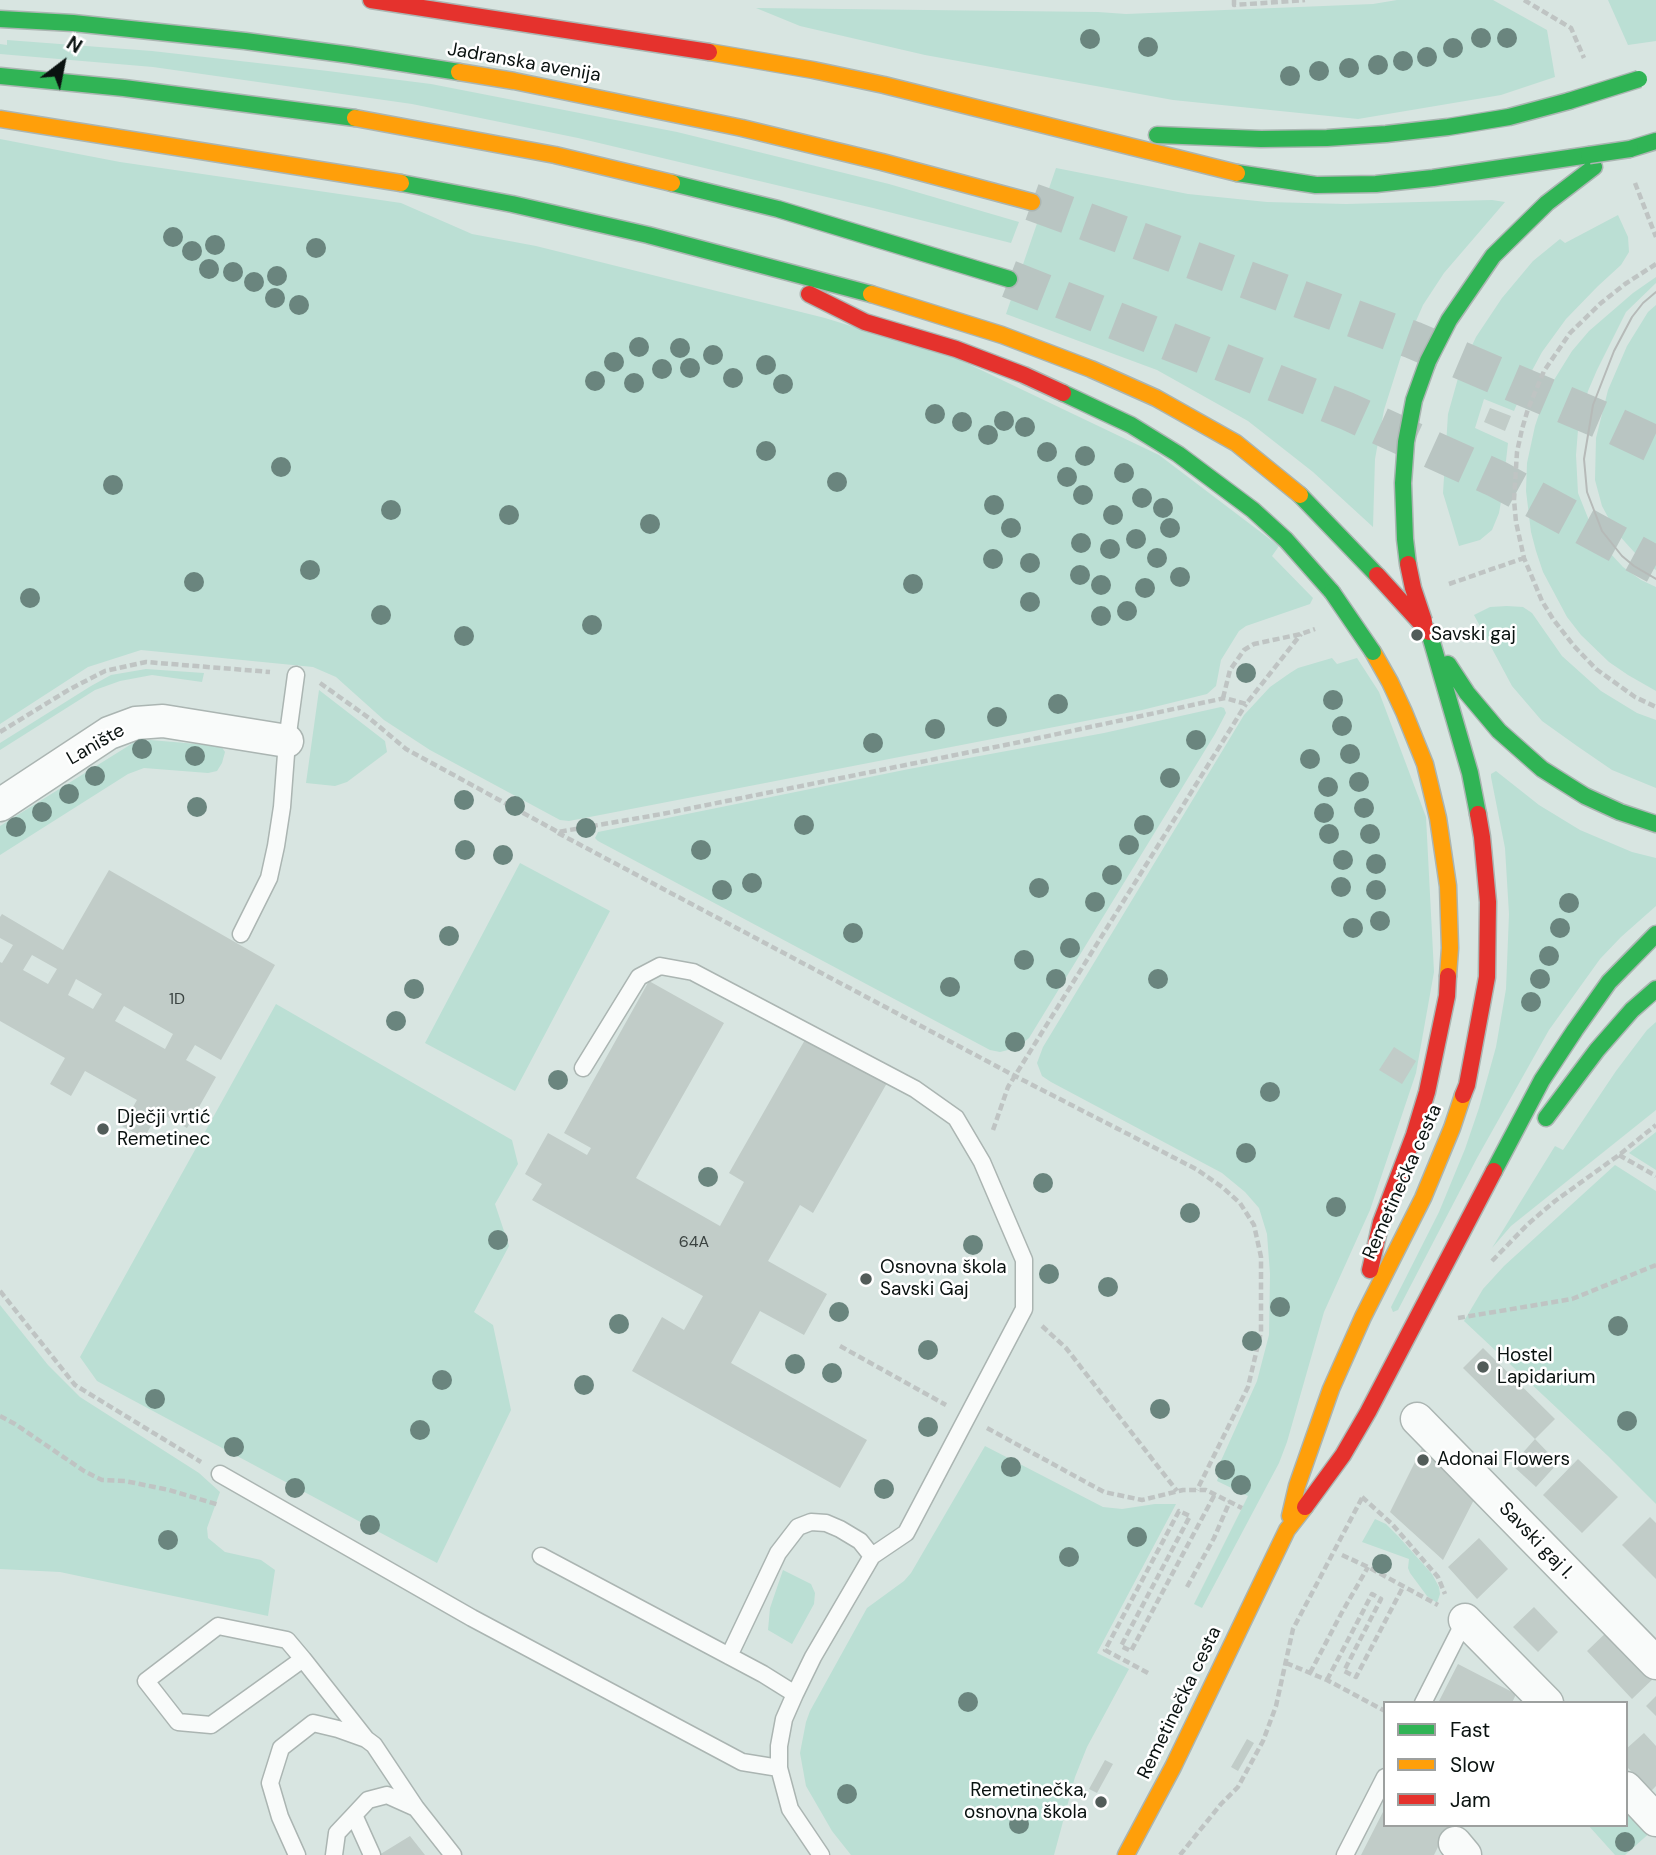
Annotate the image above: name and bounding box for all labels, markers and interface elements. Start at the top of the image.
north arrow [28,28,98,98]
text: N [62,30,87,59]
street label: Jadranska avenija [446,38,602,88]
place label: Savski gaj [1431,624,1516,646]
marker: Savski gaj [1409,627,1425,643]
street label: Lanište [63,719,129,771]
house number: 1D [169,990,185,1010]
street label: Remetinečka cesta [1359,1101,1447,1263]
place label: Dječji vrtić Remetinec [117,1107,210,1151]
marker: Dječji vrtić Remetinec [95,1121,111,1137]
house number: 64A [679,1233,709,1253]
place label: Osnovna škola Savski Gaj [880,1257,1007,1301]
marker: Osnovna škola Savski Gaj [858,1271,874,1287]
place label: Hostel Lapidarium [1497,1345,1595,1389]
marker: Hostel Lapidarium [1475,1359,1491,1375]
place label: Adonai Flowers [1437,1449,1570,1471]
marker: Adonai Flowers [1415,1452,1431,1468]
street label: Savski gaj I. [1494,1498,1578,1584]
street label: Remetinečka cesta [1133,1623,1227,1783]
legend [1383,1701,1628,1827]
text: Fast [1450,1716,1490,1744]
text: Slow [1450,1751,1495,1779]
place label: Remetinečka, osnovna škola [964,1780,1087,1824]
text: Jam [1450,1786,1491,1814]
marker: Remetinečka, osnovna škola [1093,1794,1109,1810]

